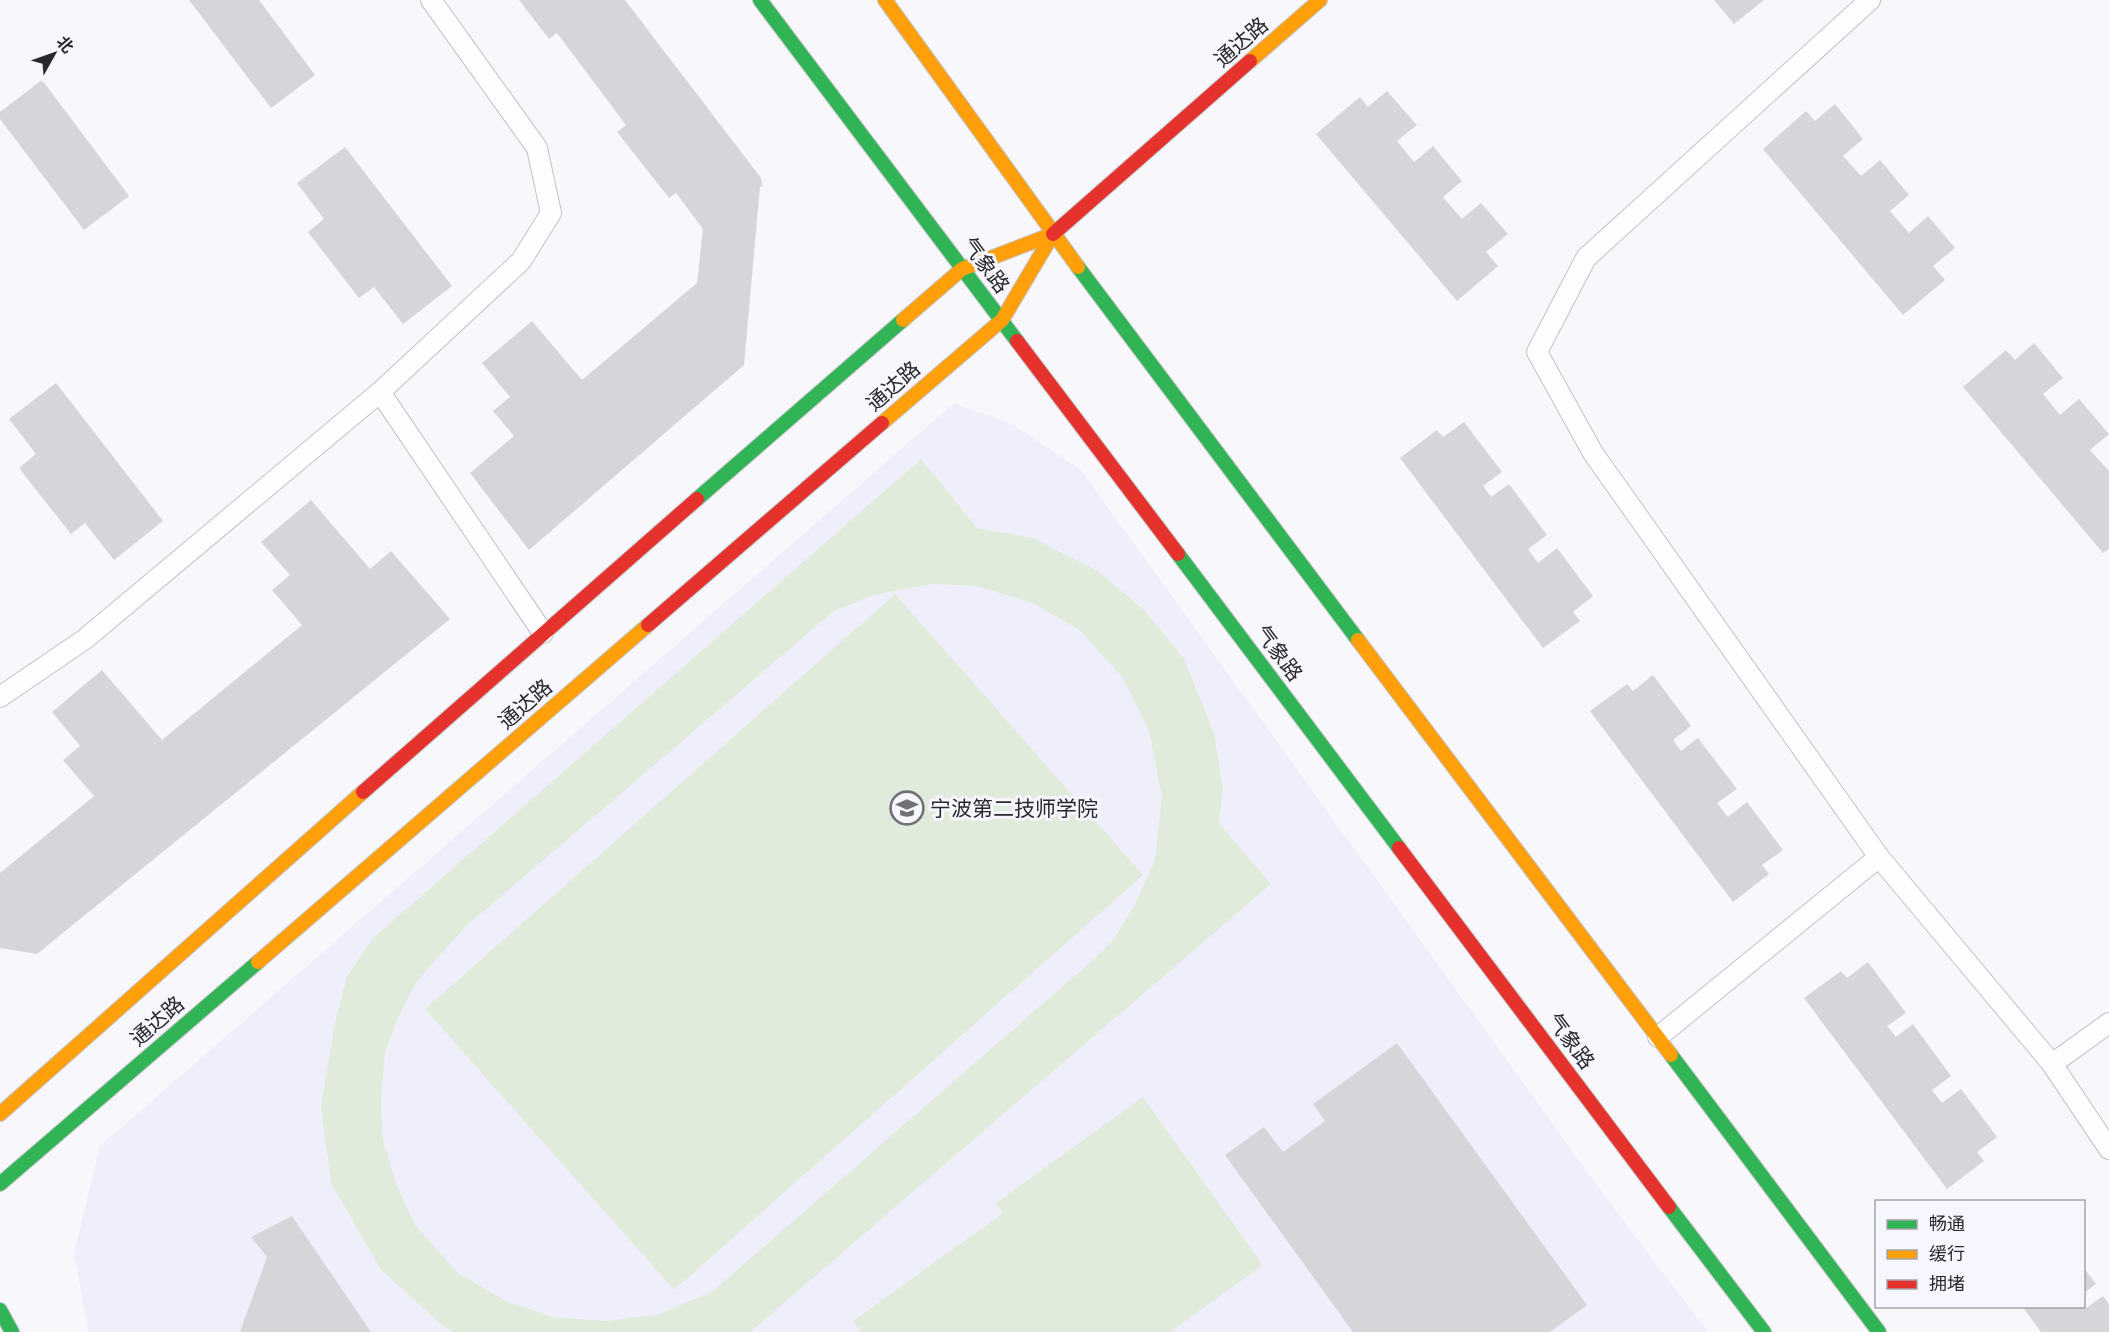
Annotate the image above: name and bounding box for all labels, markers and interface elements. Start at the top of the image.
street label: 通达路 [1209,12,1273,72]
north arrow [24,24,84,84]
text: 北 [53,32,78,57]
street label: 气象路 [957,232,1015,298]
street label: 通达路 [861,356,925,416]
street label: 气象路 [1250,620,1308,686]
street label: 通达路 [493,674,557,734]
school or university icon: 宁波第二技师学院 [889,790,925,826]
place label: 宁波第二技师学院 [930,796,1098,821]
street label: 通达路 [125,991,189,1051]
street label: 气象路 [1542,1008,1600,1074]
legend [1875,1200,2085,1308]
text: 畅通 [1929,1213,1965,1234]
text: 缓行 [1929,1243,1965,1264]
text: 拥堵 [1929,1273,1965,1294]

